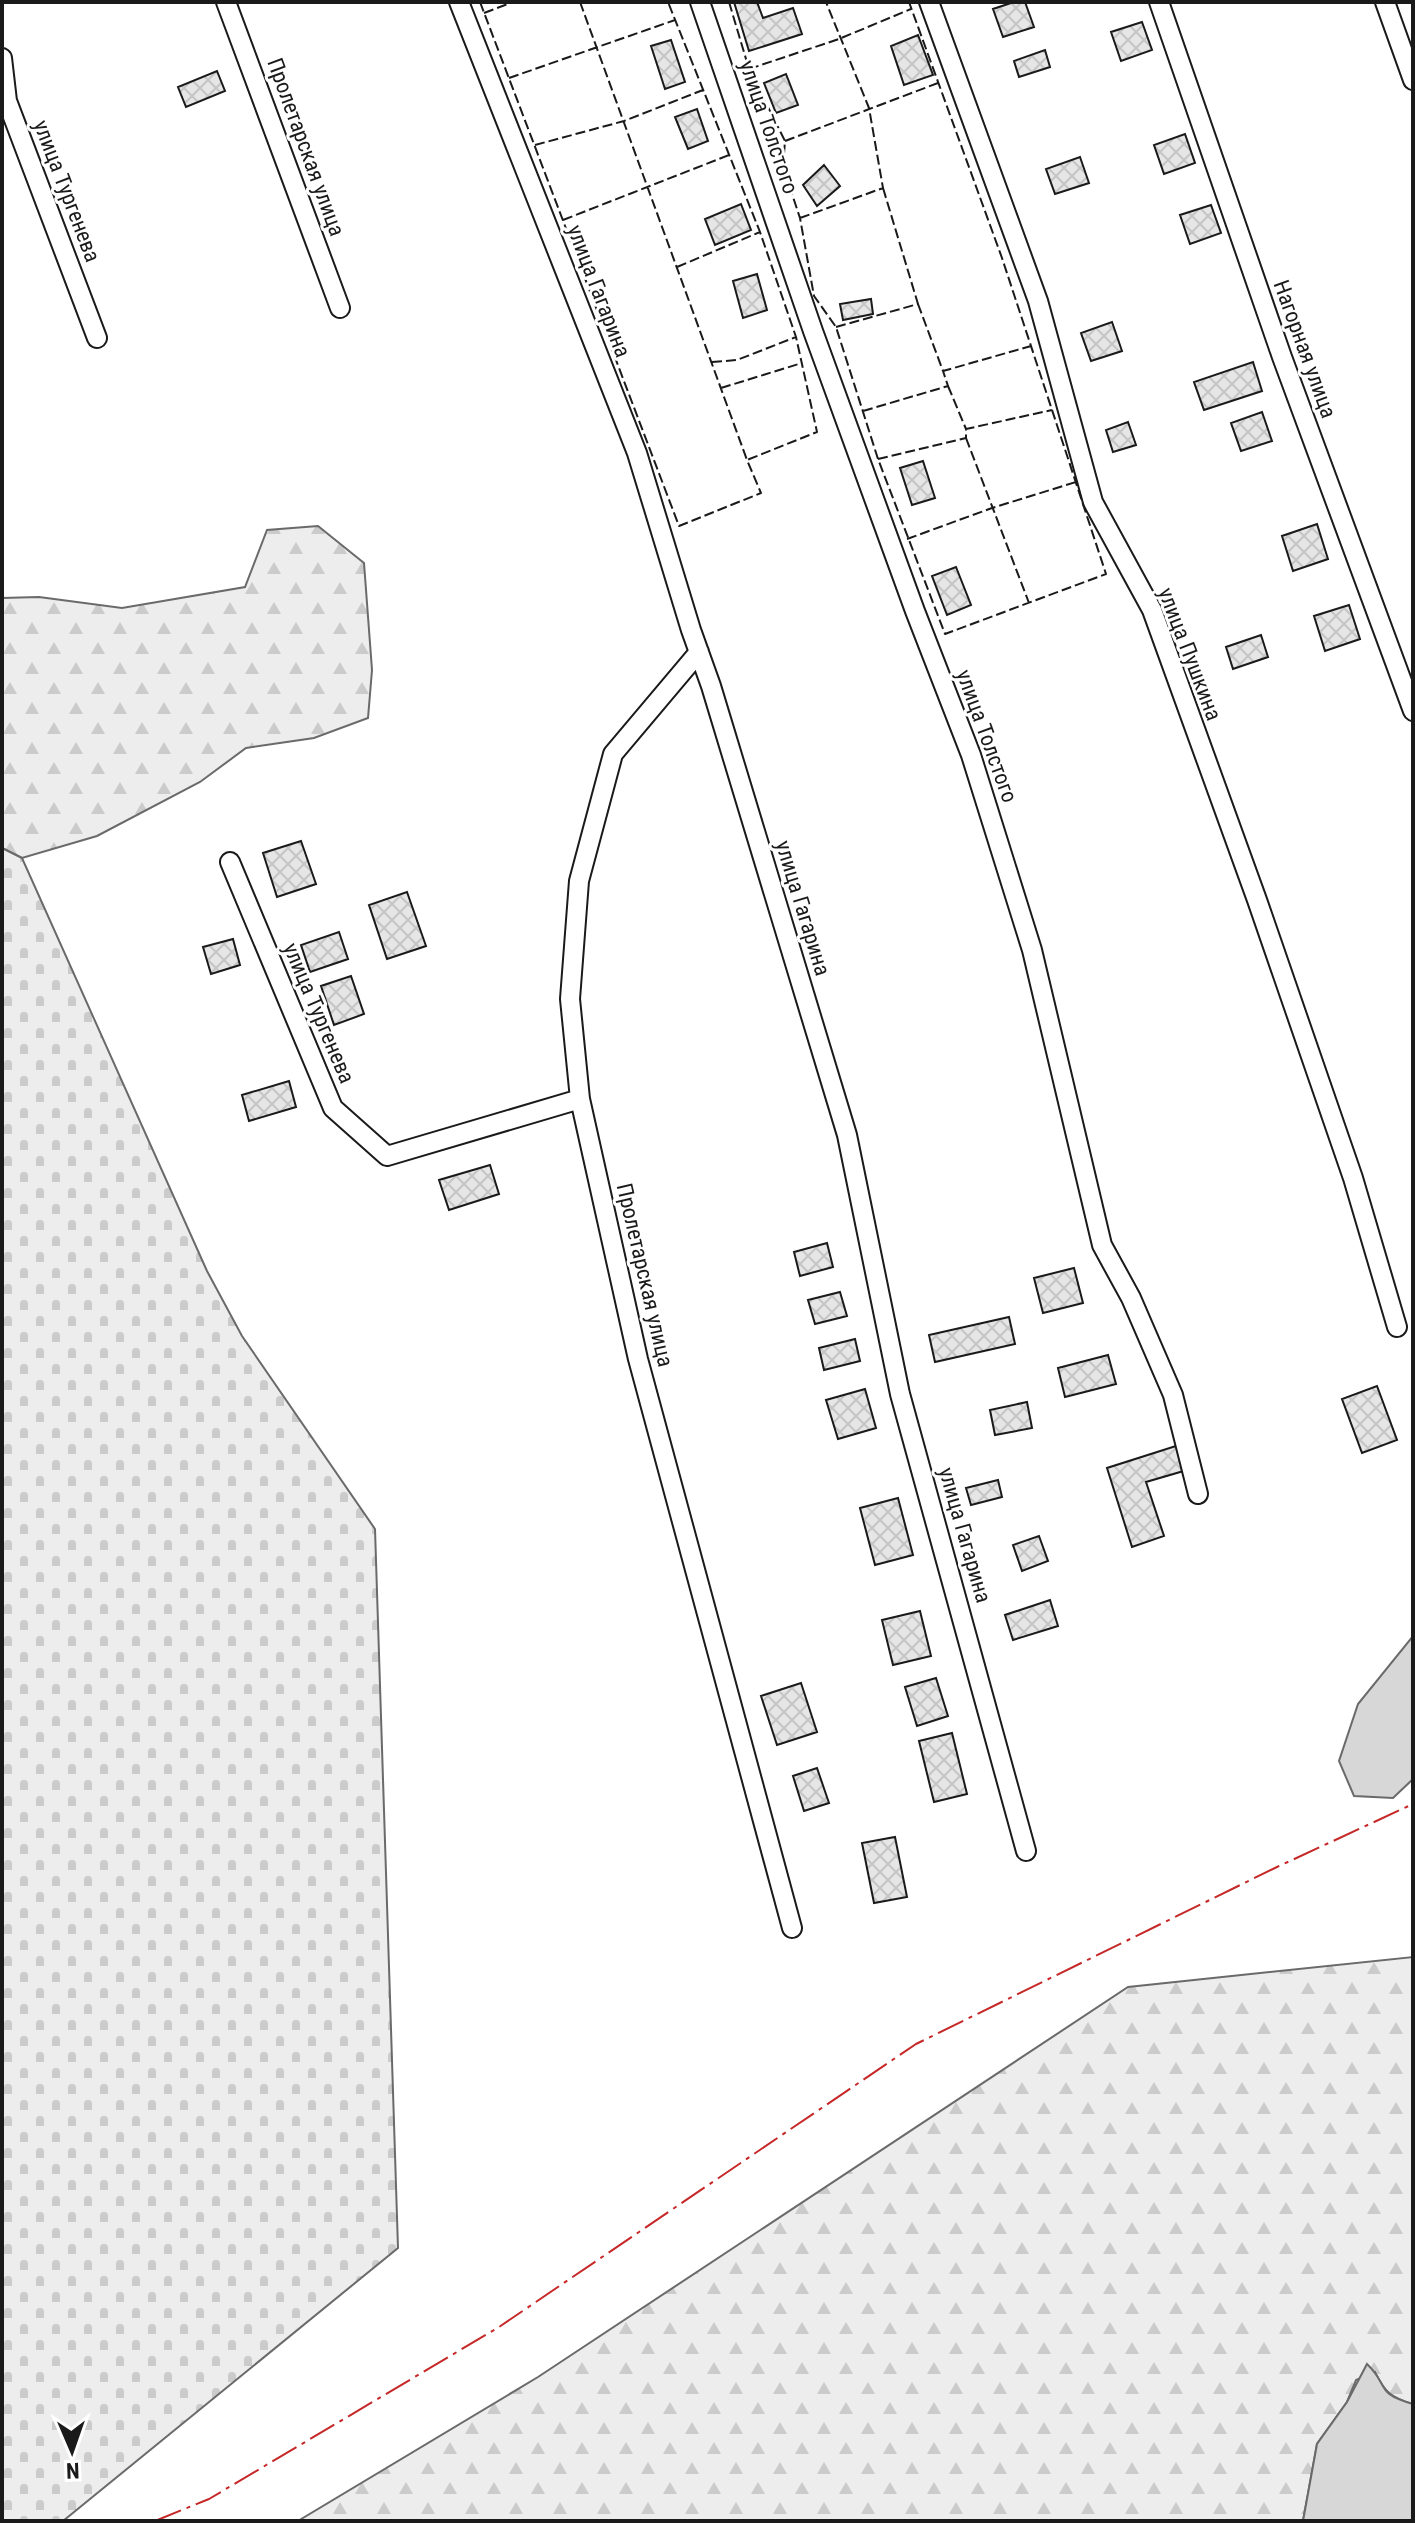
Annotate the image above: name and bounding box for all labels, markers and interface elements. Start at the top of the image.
street label: Пролетарская улица [262,55,350,239]
street label: улица Толстого [734,57,804,197]
street label: улица Тургенева [28,117,106,265]
street label: улица Гагарина [562,221,636,361]
street label: Нагорная улица [1269,277,1341,421]
street label: улица Пушкина [1153,584,1227,724]
street label: улица Толстого [951,666,1023,806]
street label: улица Гагарина [771,838,835,978]
street label: улица Тургенева [278,939,360,1087]
street label: Пролетарская улица [612,1181,678,1369]
street label: улица Гагарина [934,1464,996,1606]
north arrow [32,2411,112,2491]
text: N [66,2458,80,2483]

